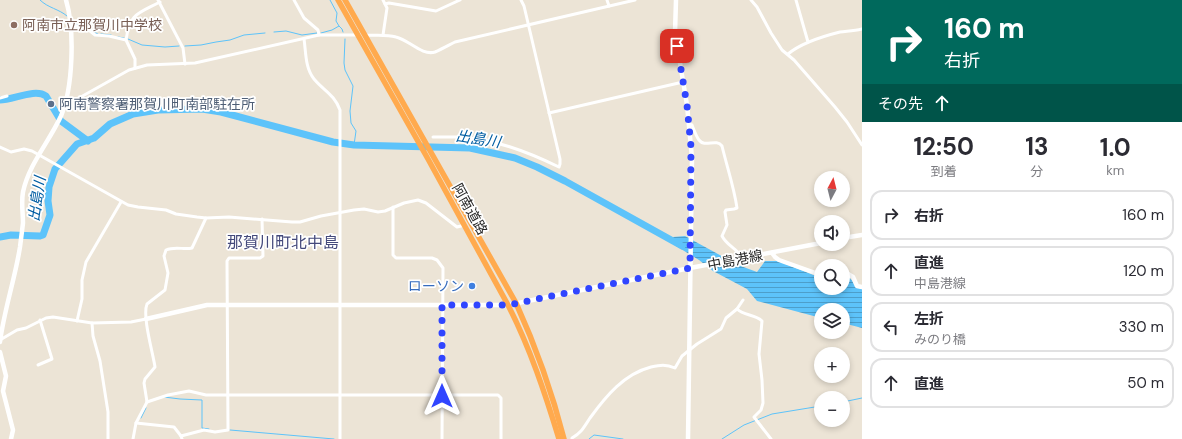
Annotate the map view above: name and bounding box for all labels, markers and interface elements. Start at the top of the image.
text: 160 m [944,10,1025,47]
place label: 阿南市立那賀川中学校 [22,16,162,34]
icon: right [878,16,930,68]
marker: 阿南市立那賀川中学校 [9,20,19,30]
pin [660,29,694,63]
icon: arrive [666,35,688,57]
text: 右折 [944,49,980,73]
icon: ahead [931,92,953,114]
text: その先 [878,94,923,114]
place label: 阿南警察署那賀川町南部駐在所 [59,95,255,113]
marker: 阿南警察署那賀川町南部駐在所 [46,99,56,109]
water label: 出島川 [454,126,504,153]
text: 12:50 [913,131,974,162]
text: 13 [1025,131,1048,162]
text: 1.0 [1100,132,1131,163]
text: km [1106,162,1124,179]
text: 到着 [931,163,957,180]
text: 分 [1030,163,1043,180]
north arrow [814,171,850,207]
map controls [814,171,850,427]
water label: 出島川 [24,173,51,223]
street label: 阿南道路 [449,180,491,238]
icon: right [880,204,902,226]
text: 160 m [1122,205,1164,225]
text: 右折 [914,206,944,226]
button: sound [814,215,850,251]
district label: 那賀川町北中島 [227,232,339,253]
street label: 中島港線 [706,246,764,274]
text: 直進 [914,253,944,273]
button: search [814,259,850,295]
icon: ahead [880,260,902,282]
text: 120 m [1123,261,1164,281]
text: 中島港線 [914,275,966,292]
place label: ローソン [408,277,464,295]
marker: ローソン [467,281,477,291]
button: layers [814,303,850,339]
text: 左折 [914,309,944,329]
icon: left [880,316,902,338]
text: 330 m [1119,317,1164,337]
text: みのり橋 [914,331,966,348]
button: + [814,347,850,383]
icon: ahead [880,372,902,394]
text: 50 m [1127,373,1164,393]
text: 直進 [914,374,944,394]
position arrow [421,375,463,417]
button: − [814,391,850,427]

